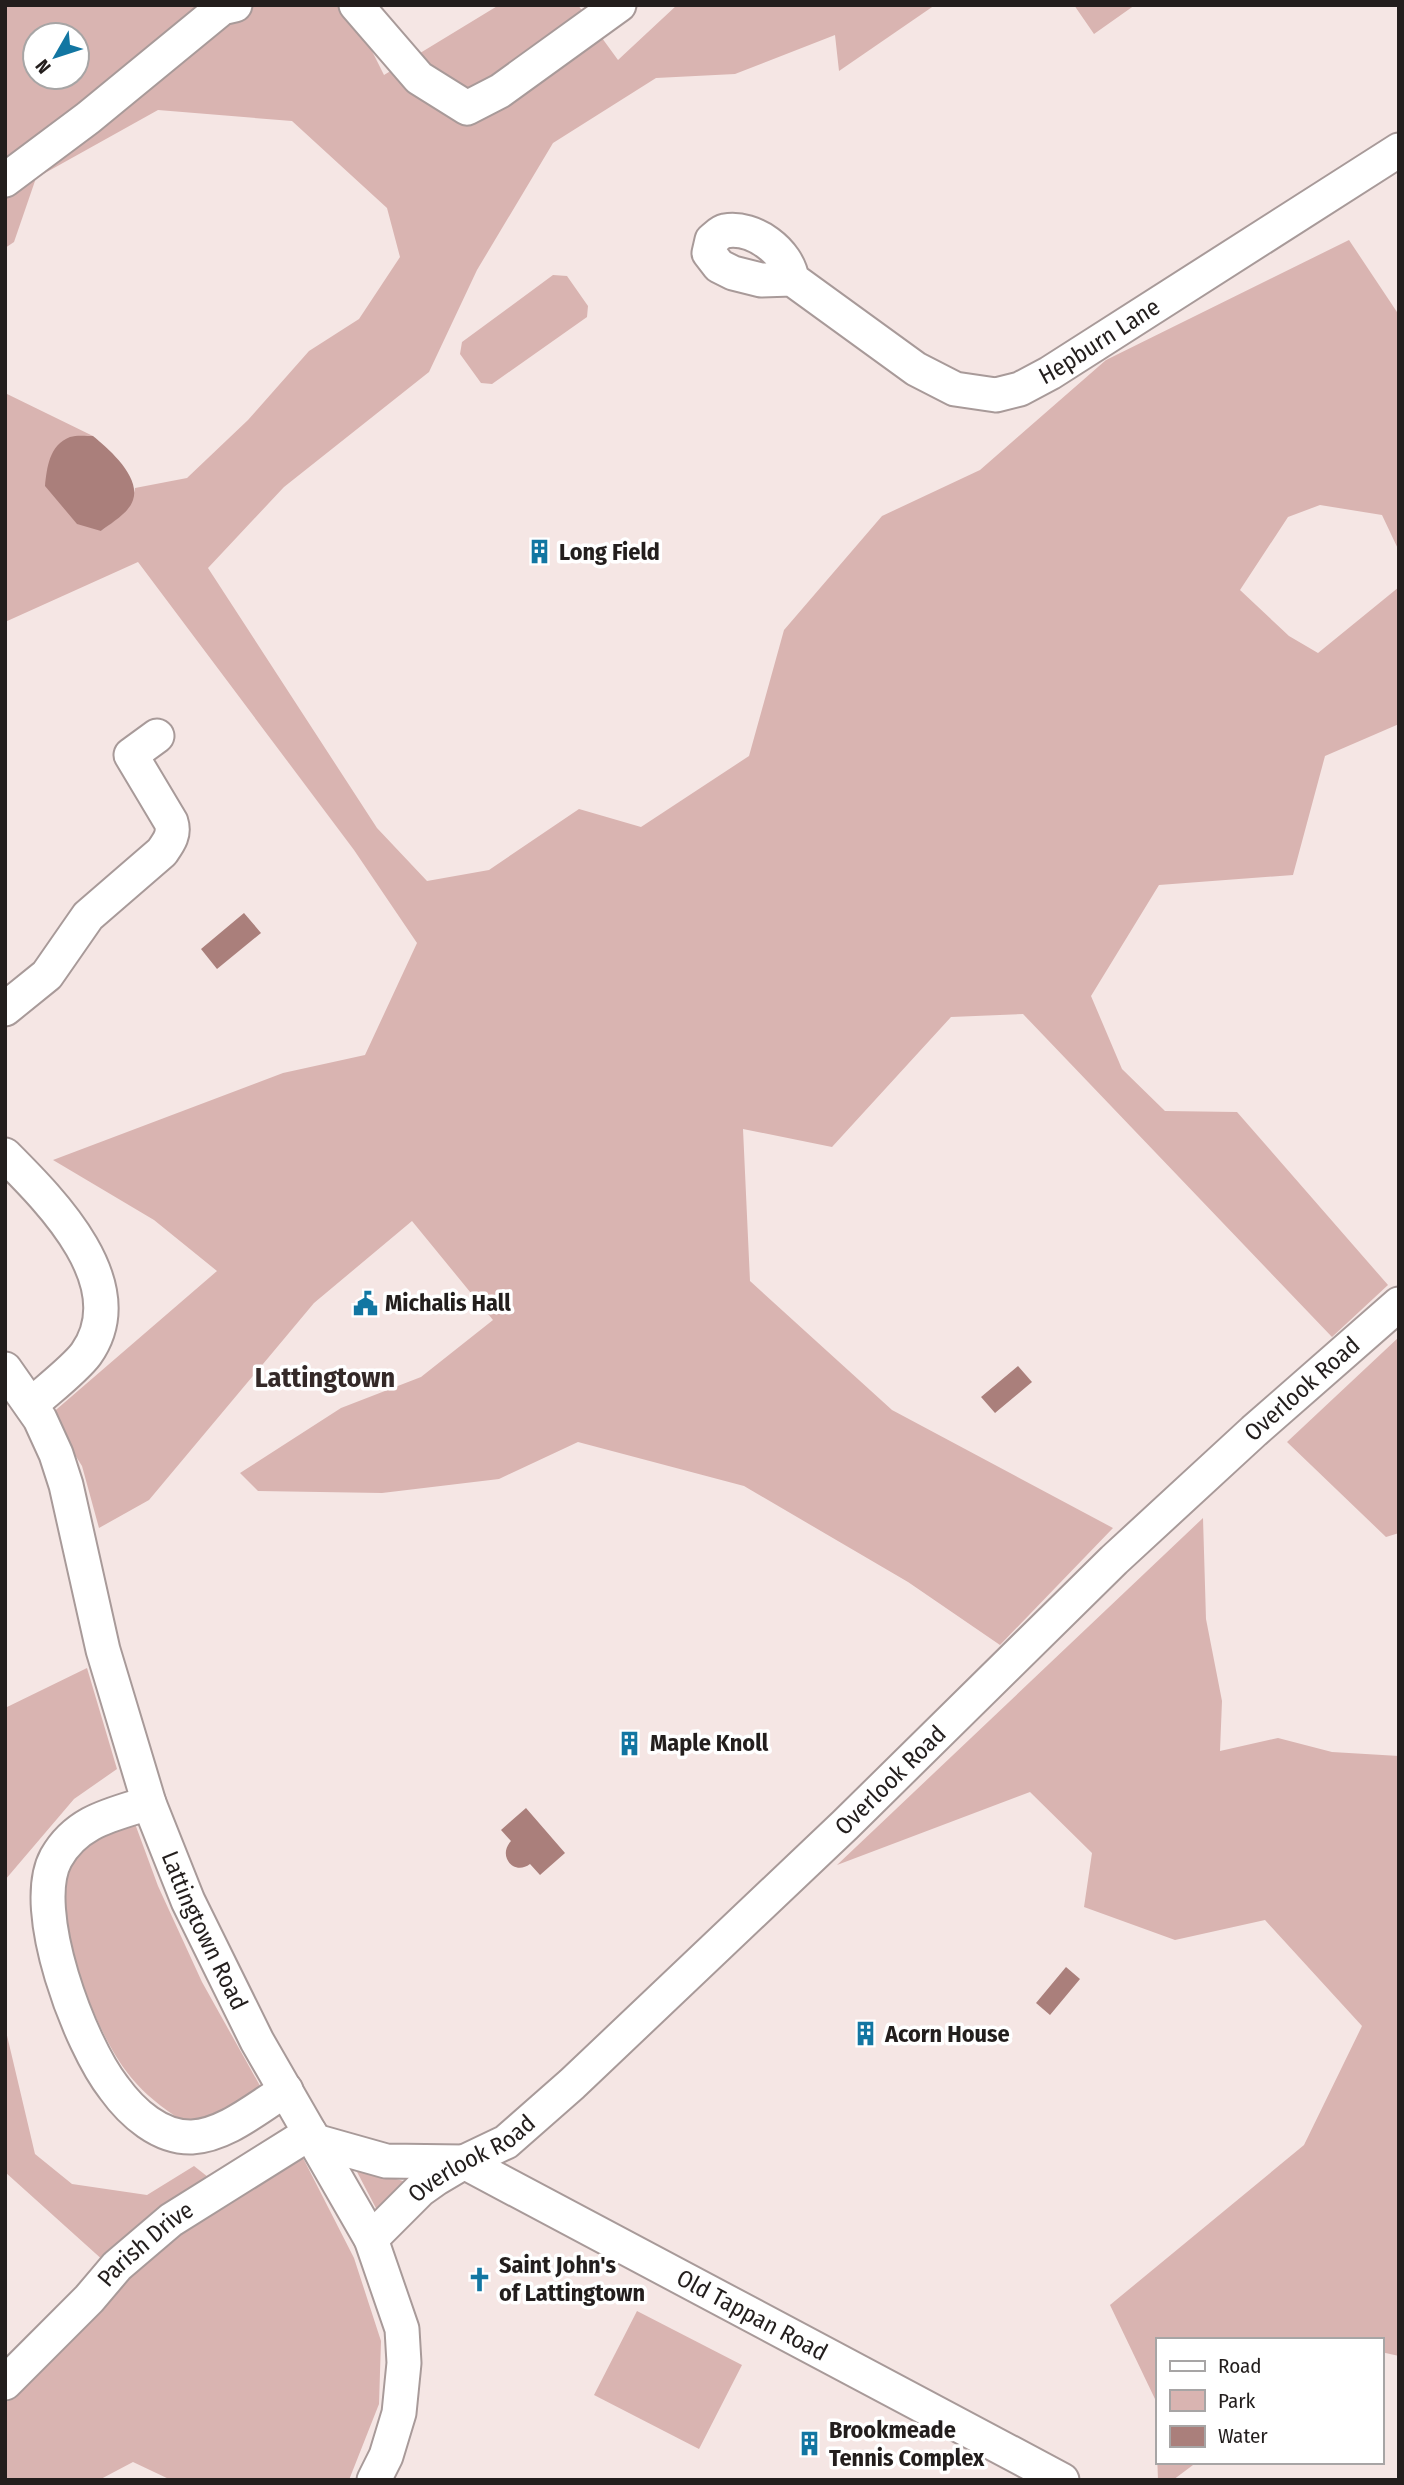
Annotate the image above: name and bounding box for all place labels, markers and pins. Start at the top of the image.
building icon: Long Field [525,538,553,566]
place label: Long Field [559,538,660,566]
public building icon: Michalis Hall [351,1289,379,1317]
place label: Michalis Hall [385,1289,511,1317]
building icon: Maple Knoll [616,1729,644,1757]
place label: Maple Knoll [650,1729,769,1757]
building icon: Acorn House [851,2020,879,2048]
place label: Acorn House [884,2020,1010,2048]
place label: Saint John's of Lattingtown [499,2251,645,2307]
church icon: Saint John's of Lattingtown [465,2265,493,2293]
place label: Brookmeade Tennis Complex [829,2416,985,2472]
building icon: Brookmeade Tennis Complex [795,2430,823,2458]

